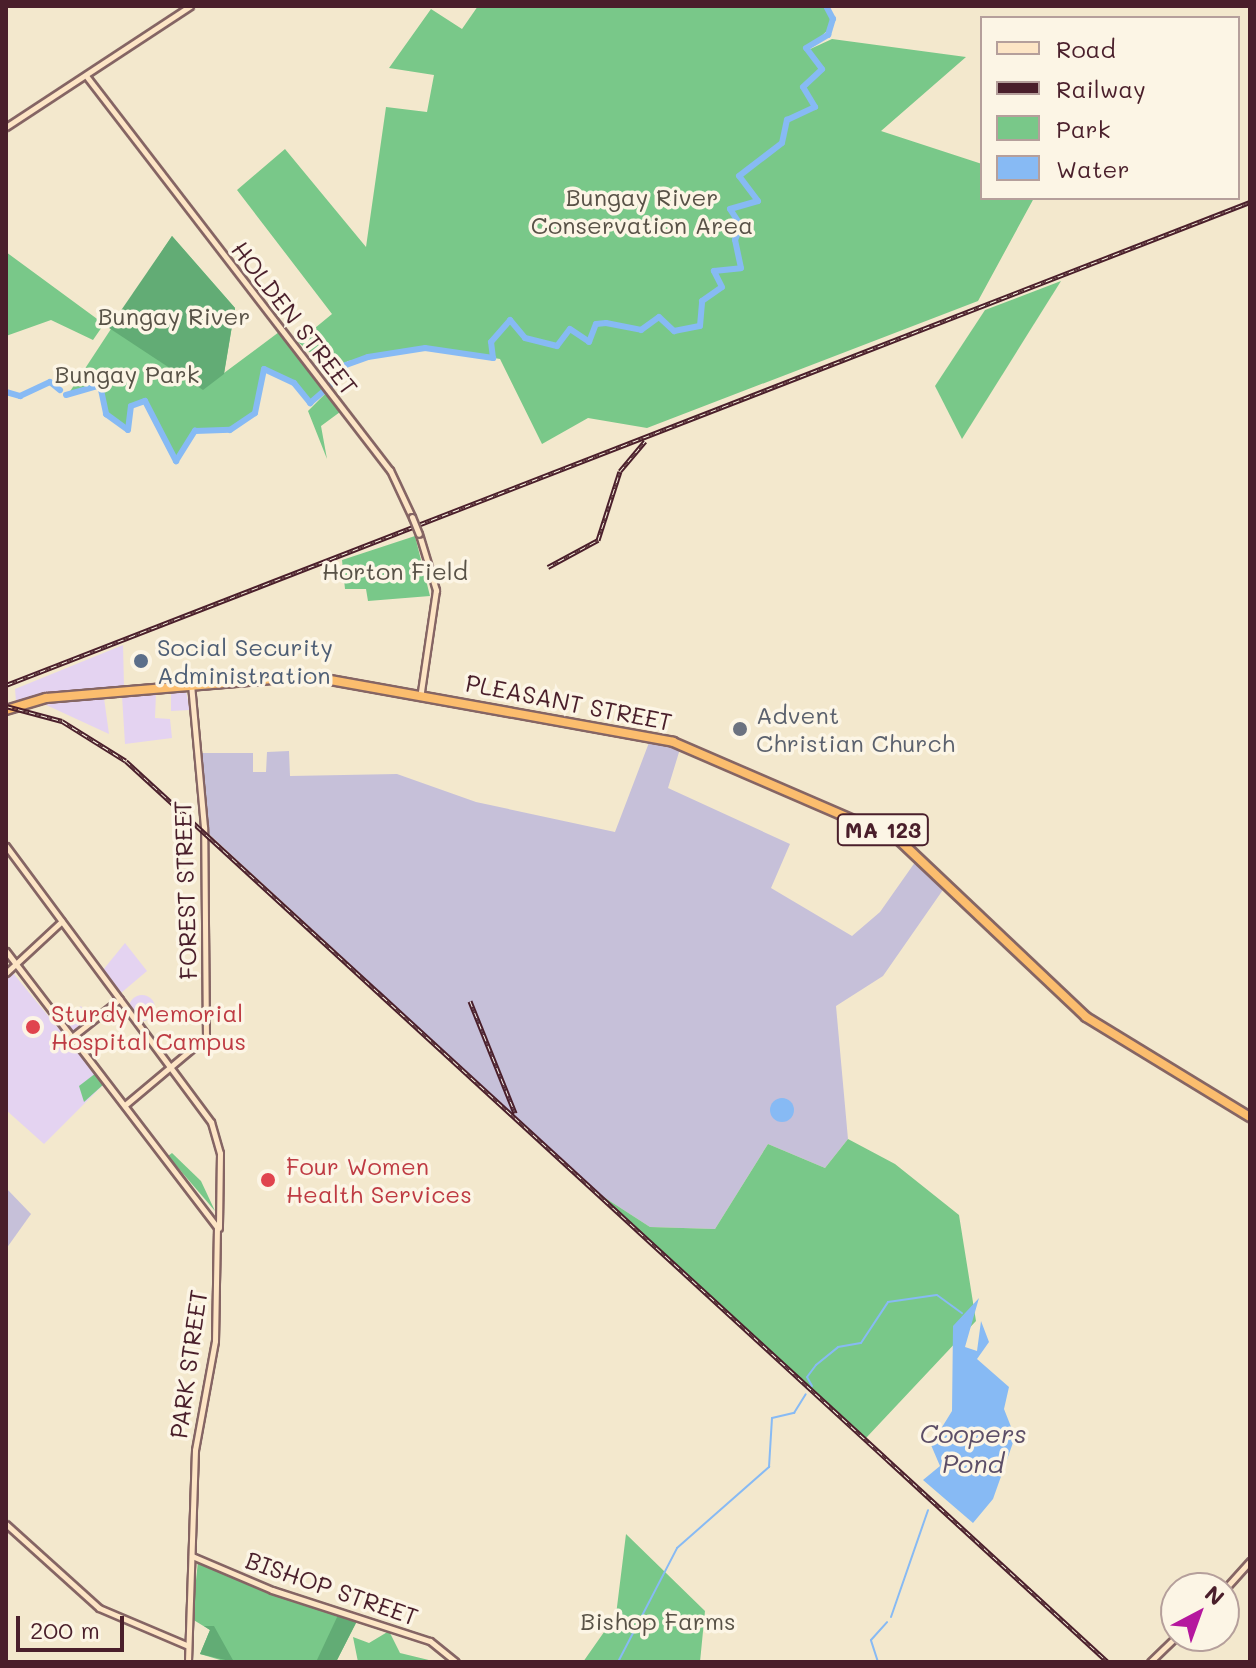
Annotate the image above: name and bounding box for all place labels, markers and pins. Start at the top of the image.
place label: Social Security Administration [157,633,333,689]
marker: Social Security Administration [132,652,150,670]
place label: Advent Christian Church [756,701,955,757]
marker: Advent Christian Church [731,720,749,738]
place label: Sturdy Memorial Hospital Campus [51,999,246,1055]
marker: Sturdy Memorial Hospital Campus [22,1016,44,1038]
place label: Four Women Health Services [286,1152,472,1208]
marker: Four Women Health Services [257,1169,279,1191]

